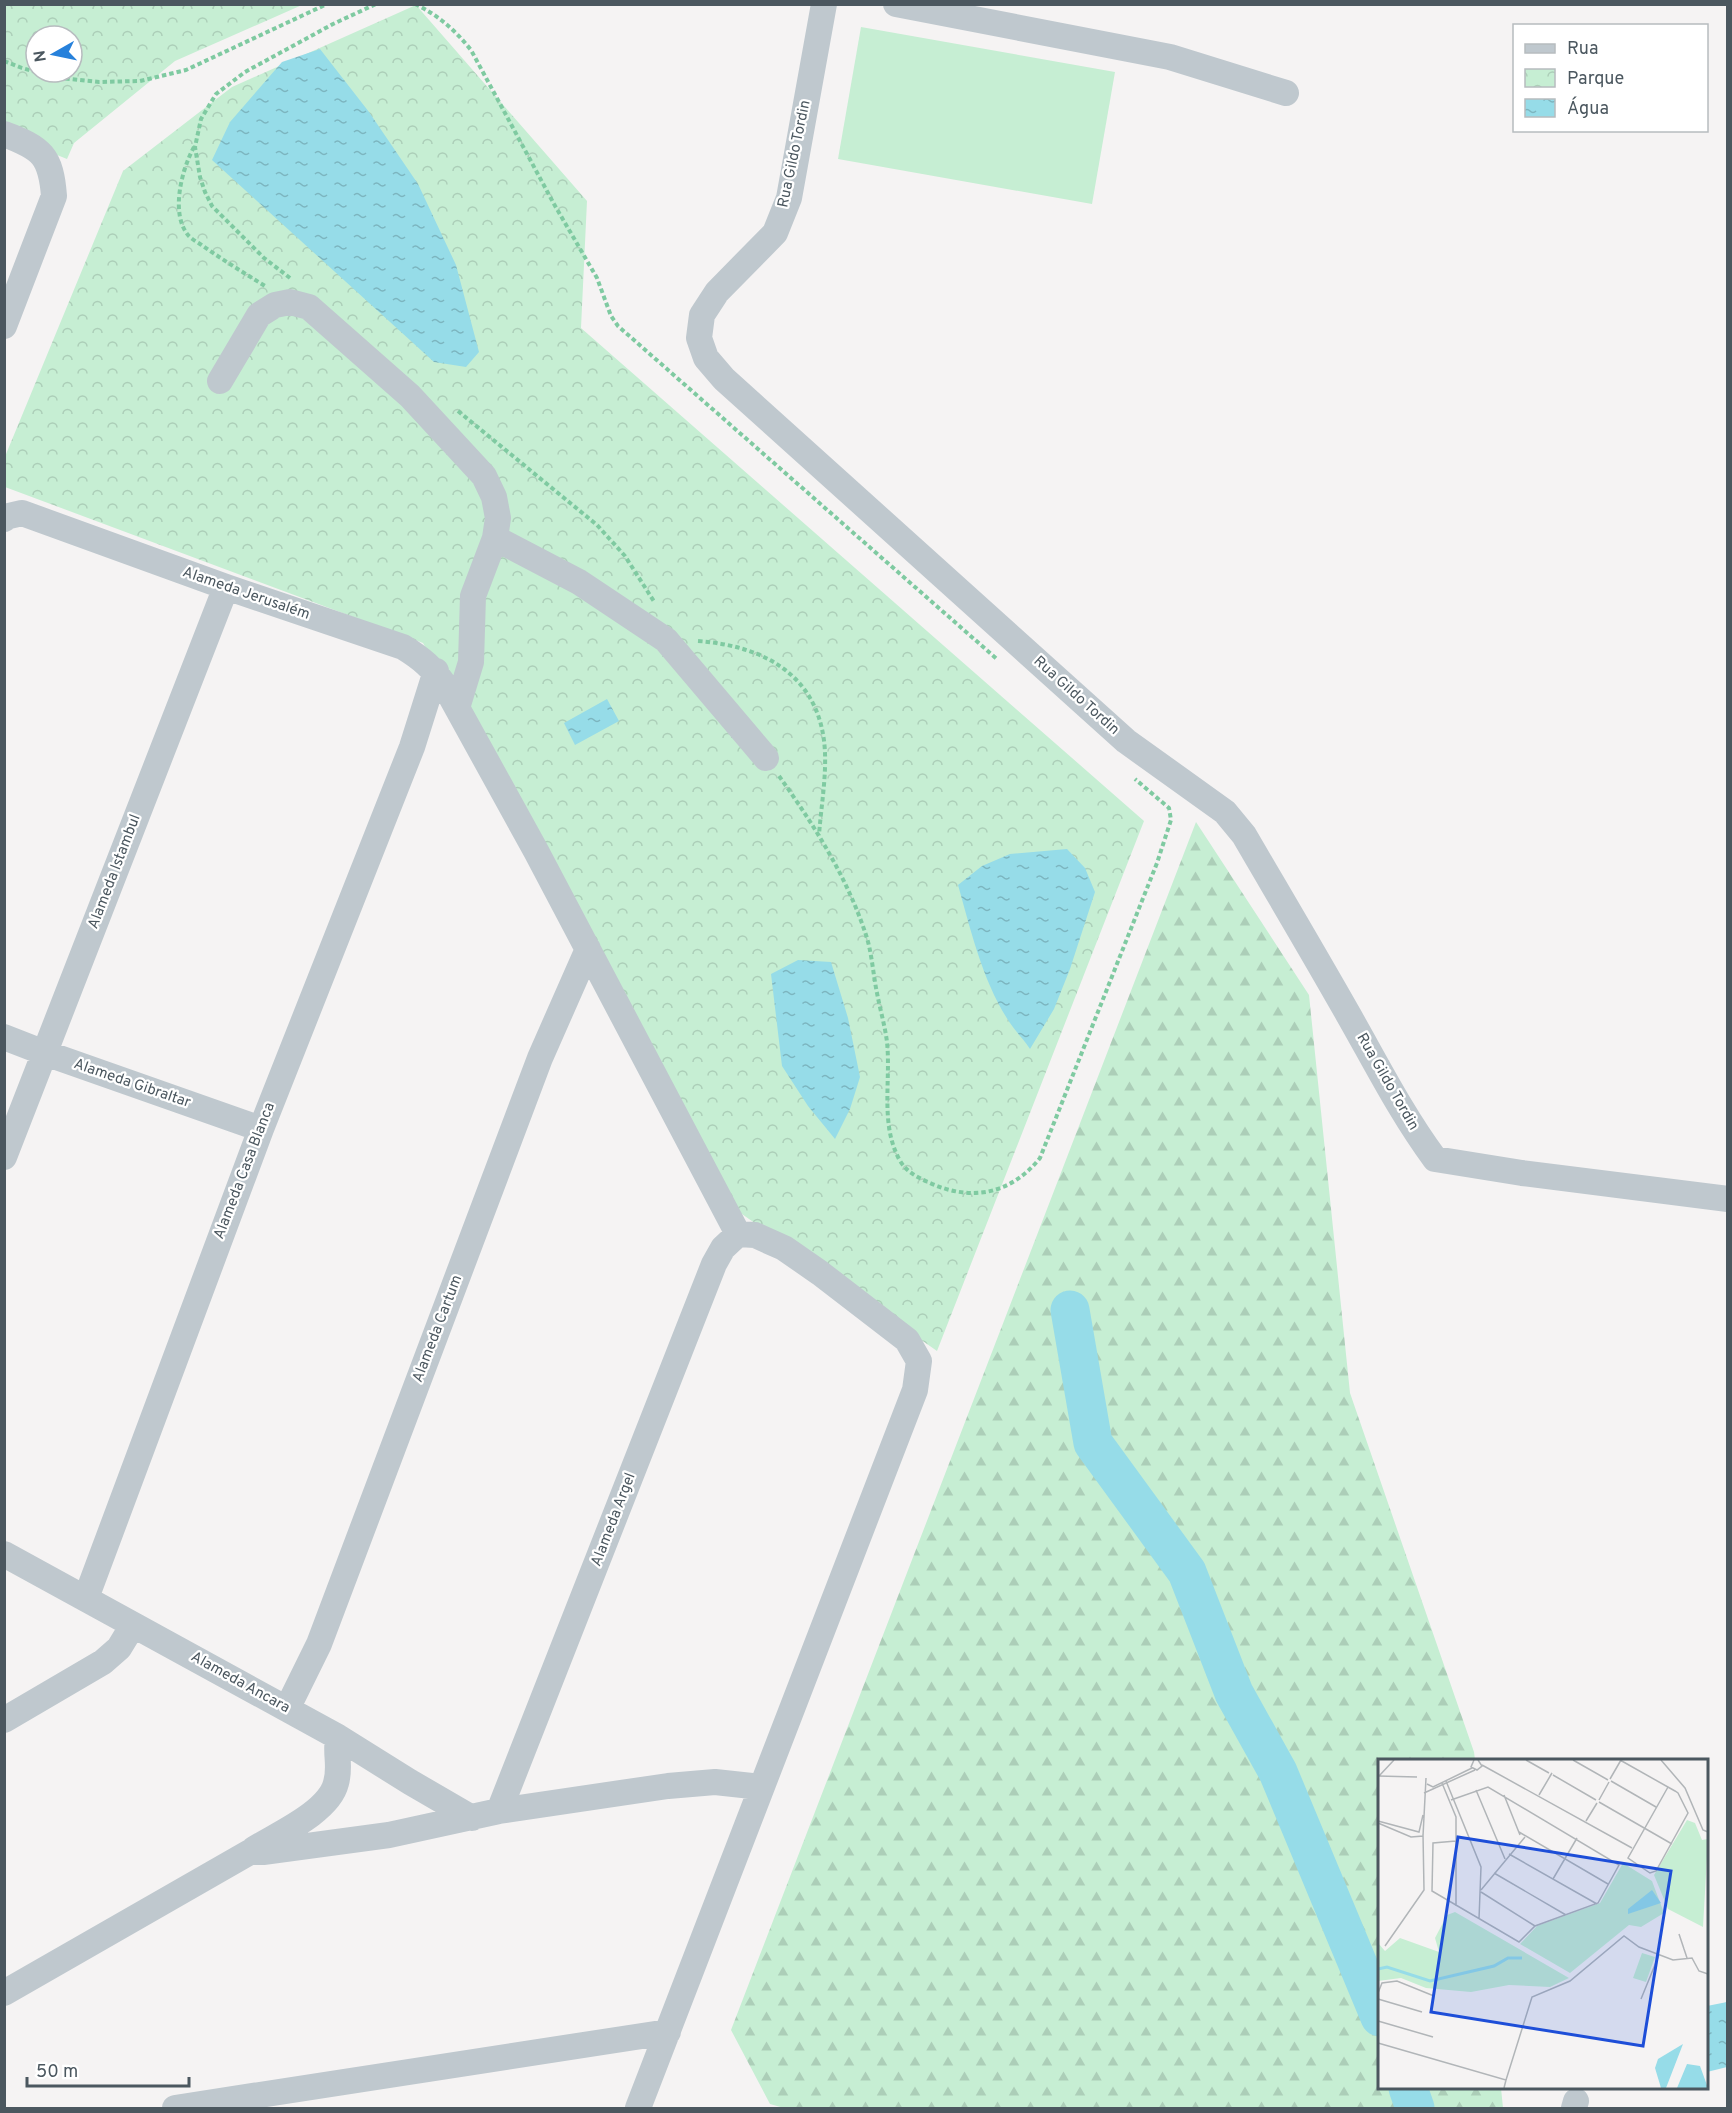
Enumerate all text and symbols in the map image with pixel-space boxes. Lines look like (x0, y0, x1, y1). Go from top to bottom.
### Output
north arrow (24, 24, 84, 84)
legend (1513, 24, 1708, 132)
text: Rua (1567, 38, 1598, 61)
text: N (30, 49, 52, 63)
text: Parque (1567, 68, 1624, 91)
text: Água (1567, 96, 1609, 121)
street label: Rua Gildo Tordin (774, 99, 816, 209)
street label: Alameda Jerusalém (180, 563, 312, 625)
street label: Rua Gildo Tordin (1029, 652, 1123, 740)
street label: Alameda Istambul (84, 812, 146, 932)
street label: Rua Gildo Tordin (1351, 1030, 1423, 1134)
street label: Alameda Gibraltar (71, 1055, 193, 1113)
street label: Alameda Casa Blanca (210, 1100, 280, 1242)
street label: Alameda Cartum (409, 1273, 467, 1385)
street label: Alameda Argel (587, 1471, 641, 1569)
street label: Alameda Ancara (187, 1648, 293, 1718)
inset map (1378, 1759, 1708, 2089)
scale bar (27, 2050, 189, 2088)
text: 50 m (36, 2061, 78, 2084)

